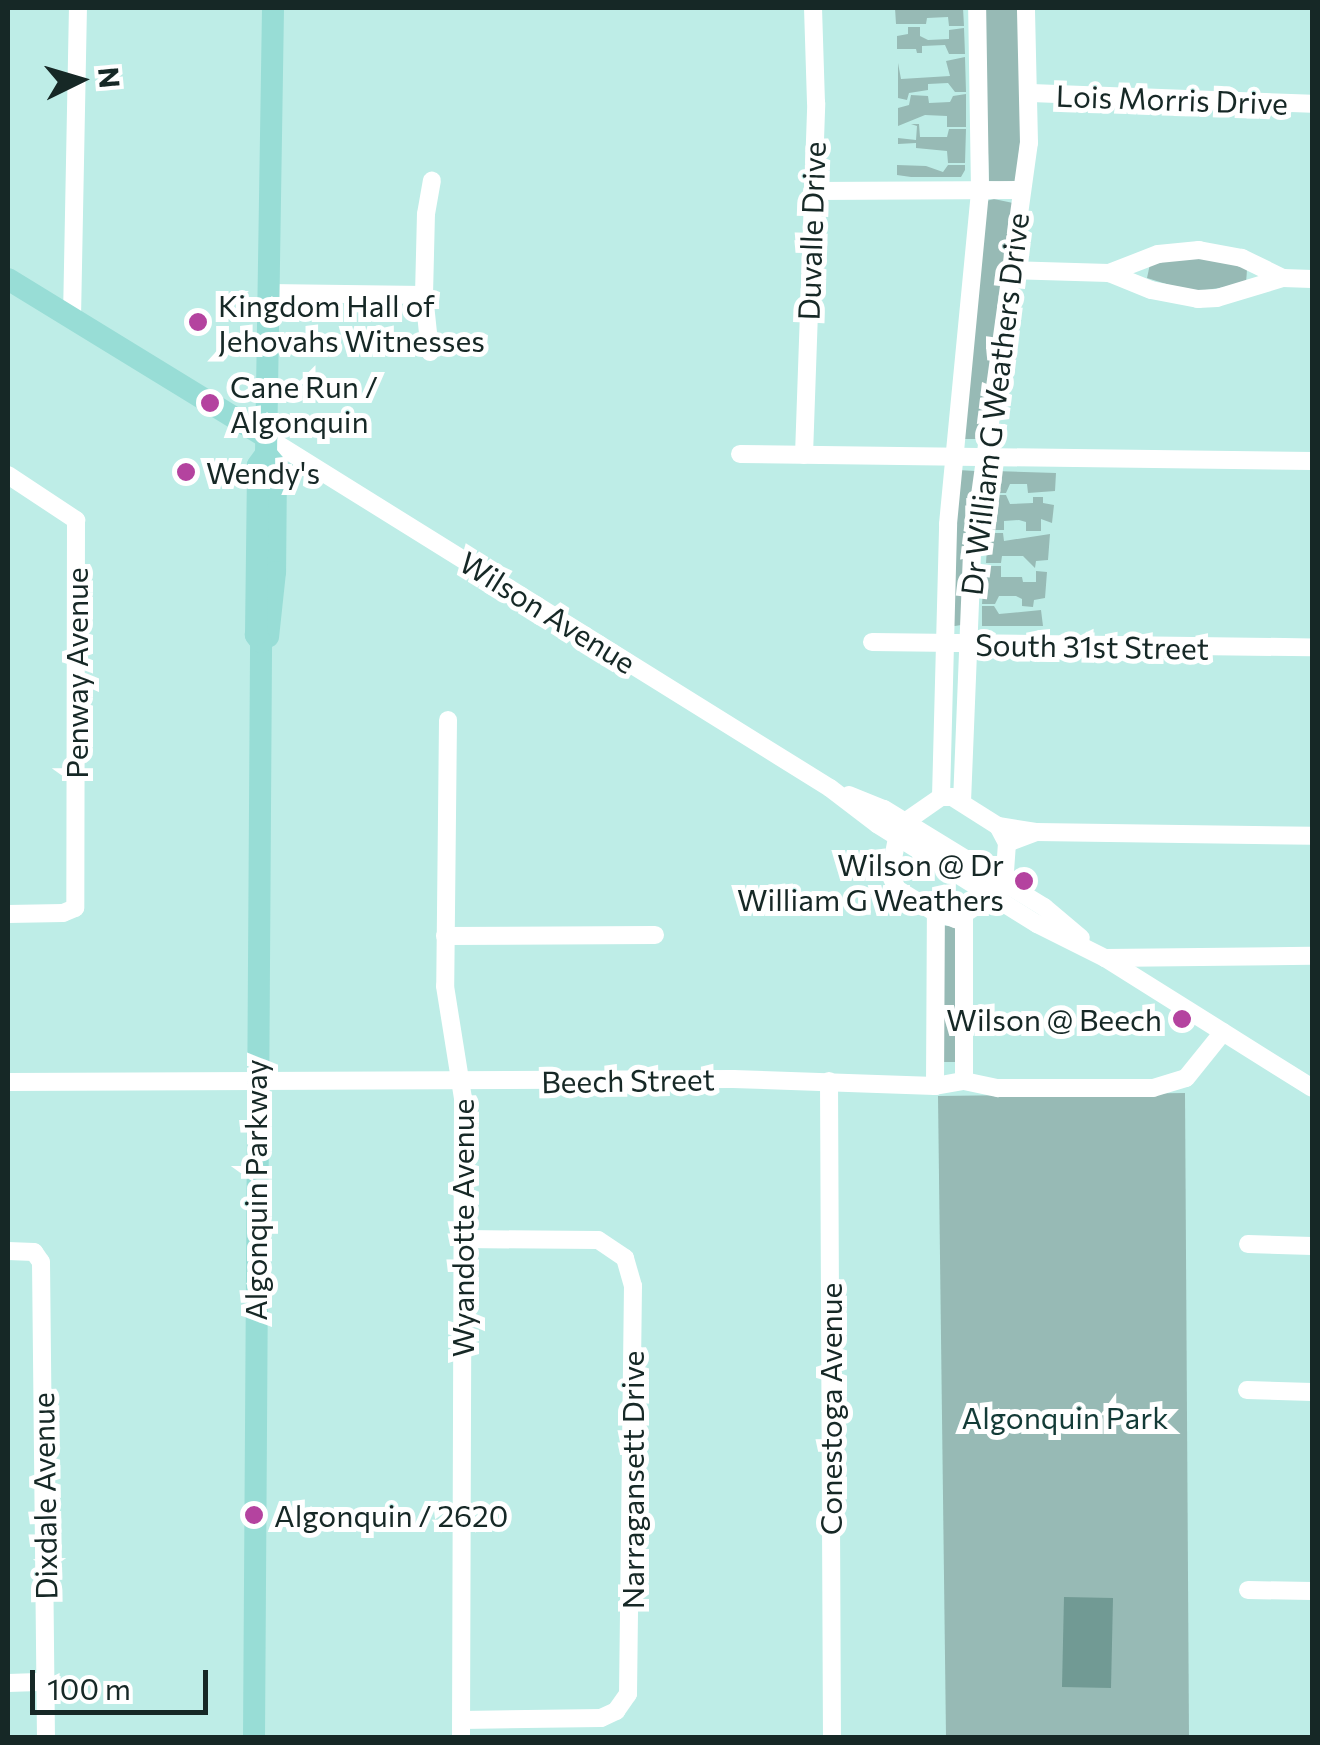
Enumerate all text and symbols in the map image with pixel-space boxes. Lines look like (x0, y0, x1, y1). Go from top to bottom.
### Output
north arrow (30, 30, 130, 130)
text: N (92, 65, 128, 89)
street label: Lois Morris Drive (1055, 77, 1289, 121)
street label: Duvalle Drive (790, 141, 832, 321)
street label: Dr William G Weathers Drive (953, 211, 1035, 597)
place label: Kingdom Hall of Jehovahs Witnesses (218, 287, 485, 358)
marker: Kingdom Hall of Jehovahs Witnesses (187, 311, 209, 333)
place label: Cane Run / Algonquin (230, 368, 378, 438)
marker: Cane Run / Algonquin (199, 392, 221, 414)
place label: Wendy's (206, 454, 320, 490)
marker: Wendy's (175, 461, 197, 483)
street label: Wilson Avenue (453, 544, 643, 680)
street label: Penway Avenue (58, 567, 94, 779)
street label: South 31st Street (975, 626, 1209, 666)
place label: Wilson @ Dr William G Weathers (737, 846, 1004, 916)
marker: Wilson @ Dr William G Weathers (1013, 870, 1035, 892)
place label: Wilson @ Beech (946, 1001, 1162, 1037)
marker: Wilson @ Beech (1171, 1008, 1193, 1030)
street label: Algonquin Parkway (237, 1059, 273, 1321)
street label: Beech Street (541, 1060, 715, 1100)
street label: Wyandotte Avenue (444, 1099, 480, 1357)
street label: Conestoga Avenue (812, 1283, 848, 1535)
street label: Narragansett Drive (614, 1351, 650, 1609)
street label: Dixdale Avenue (24, 1392, 64, 1600)
park label: Algonquin Park (961, 1399, 1169, 1435)
place label: Algonquin / 2620 (274, 1497, 508, 1533)
marker: Algonquin / 2620 (243, 1504, 265, 1526)
scale bar (35, 1650, 212, 1712)
text: 100 m (47, 1669, 131, 1706)

